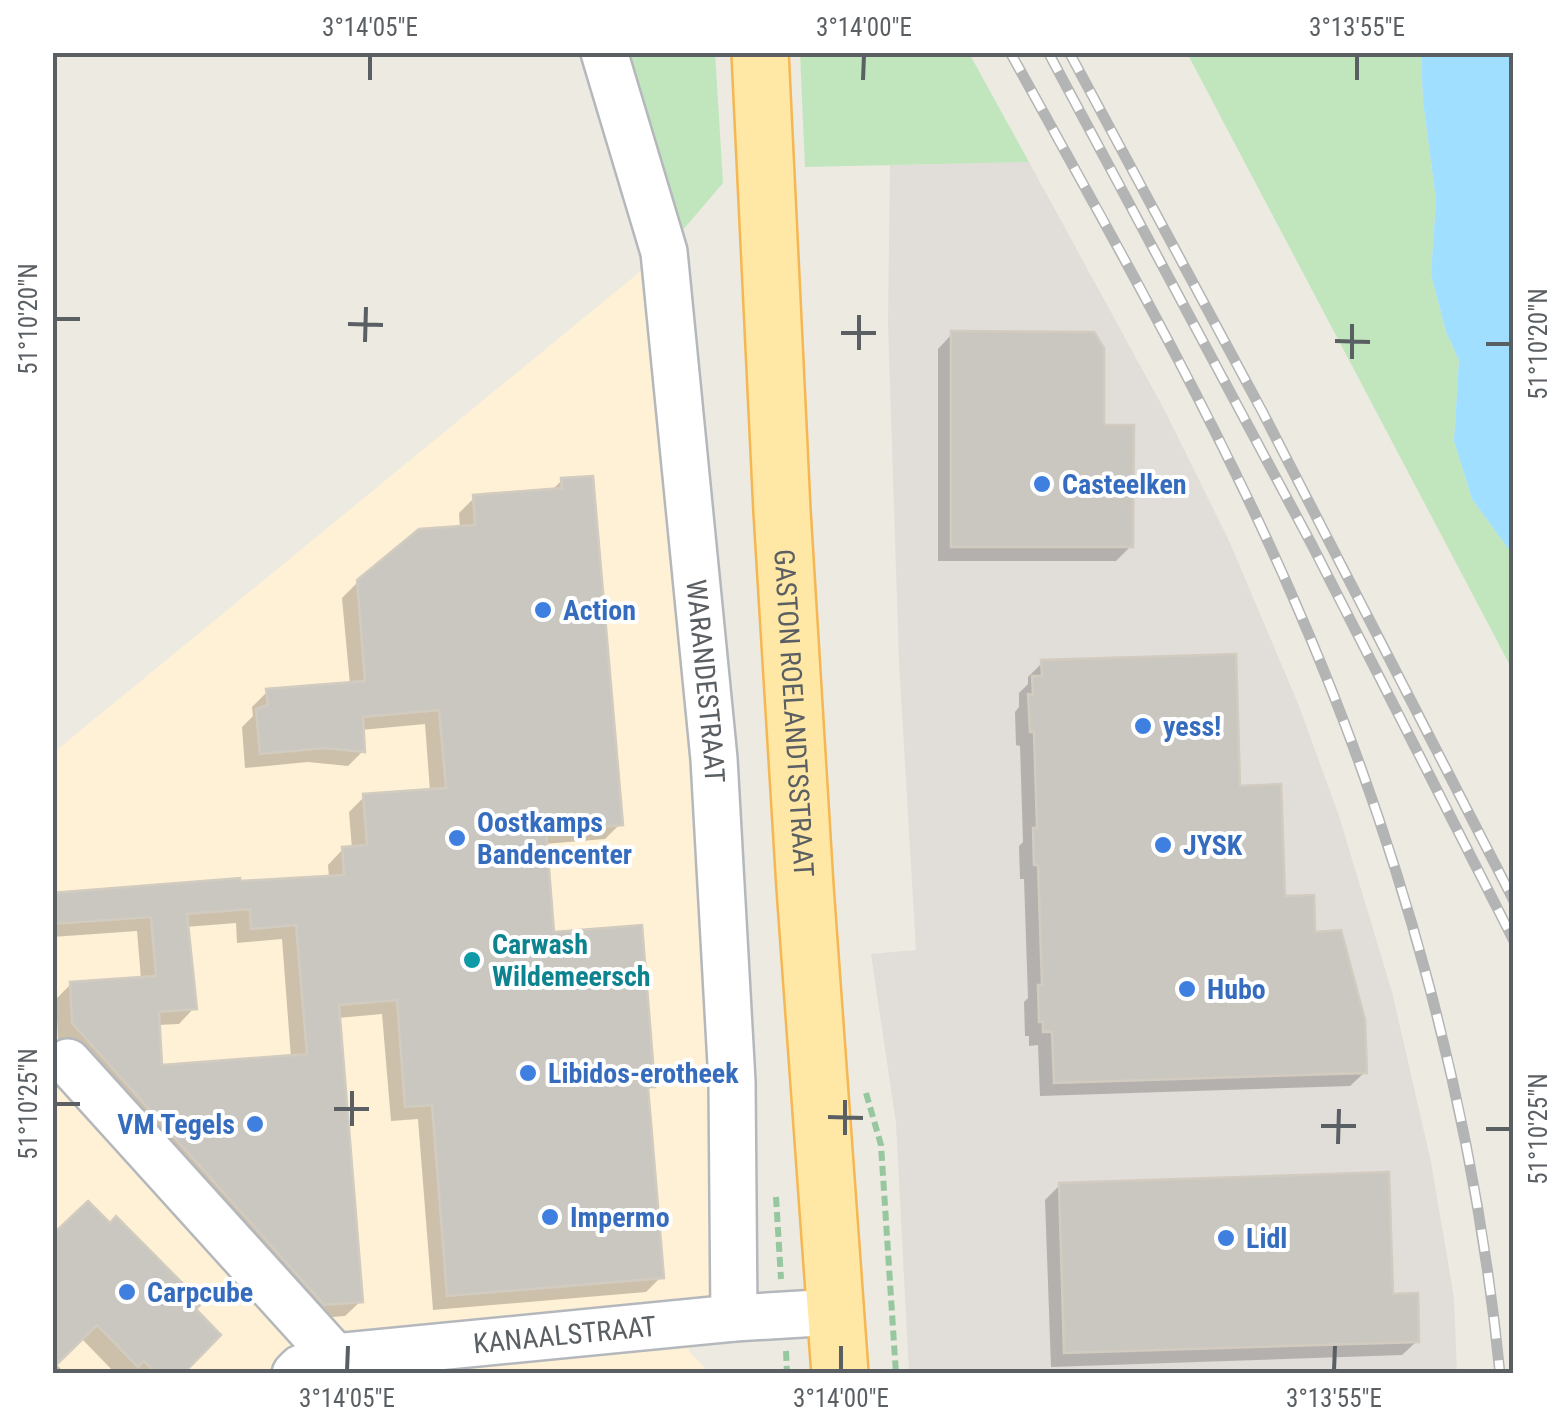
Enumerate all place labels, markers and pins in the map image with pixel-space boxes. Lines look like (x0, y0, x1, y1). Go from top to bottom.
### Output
place label: Casteelken (1062, 468, 1187, 501)
marker: Casteelken (1031, 473, 1053, 495)
place label: Action (563, 594, 636, 627)
marker: Action (532, 599, 554, 621)
place label: yess! (1163, 710, 1221, 743)
marker: yess! (1132, 715, 1154, 737)
place label: Oostkamps Bandencenter (477, 806, 632, 871)
marker: Oostkamps Bandencenter (446, 827, 468, 849)
place label: JYSK (1183, 829, 1243, 862)
marker: JYSK (1152, 834, 1174, 856)
place label: Carwash Wildemeersch (492, 928, 651, 993)
marker: Carwash Wildemeersch (461, 949, 483, 971)
place label: Hubo (1207, 973, 1266, 1006)
marker: Hubo (1176, 978, 1198, 1000)
place label: Libidos-erotheek (548, 1057, 739, 1090)
marker: Libidos-erotheek (517, 1062, 539, 1084)
place label: VM Tegels (117, 1108, 235, 1141)
marker: VM Tegels (244, 1113, 266, 1135)
place label: Impermo (570, 1201, 670, 1234)
marker: Impermo (539, 1206, 561, 1228)
place label: Lidl (1246, 1222, 1287, 1255)
marker: Lidl (1215, 1227, 1237, 1249)
place label: Carpcube (147, 1276, 253, 1309)
marker: Carpcube (116, 1281, 138, 1303)

